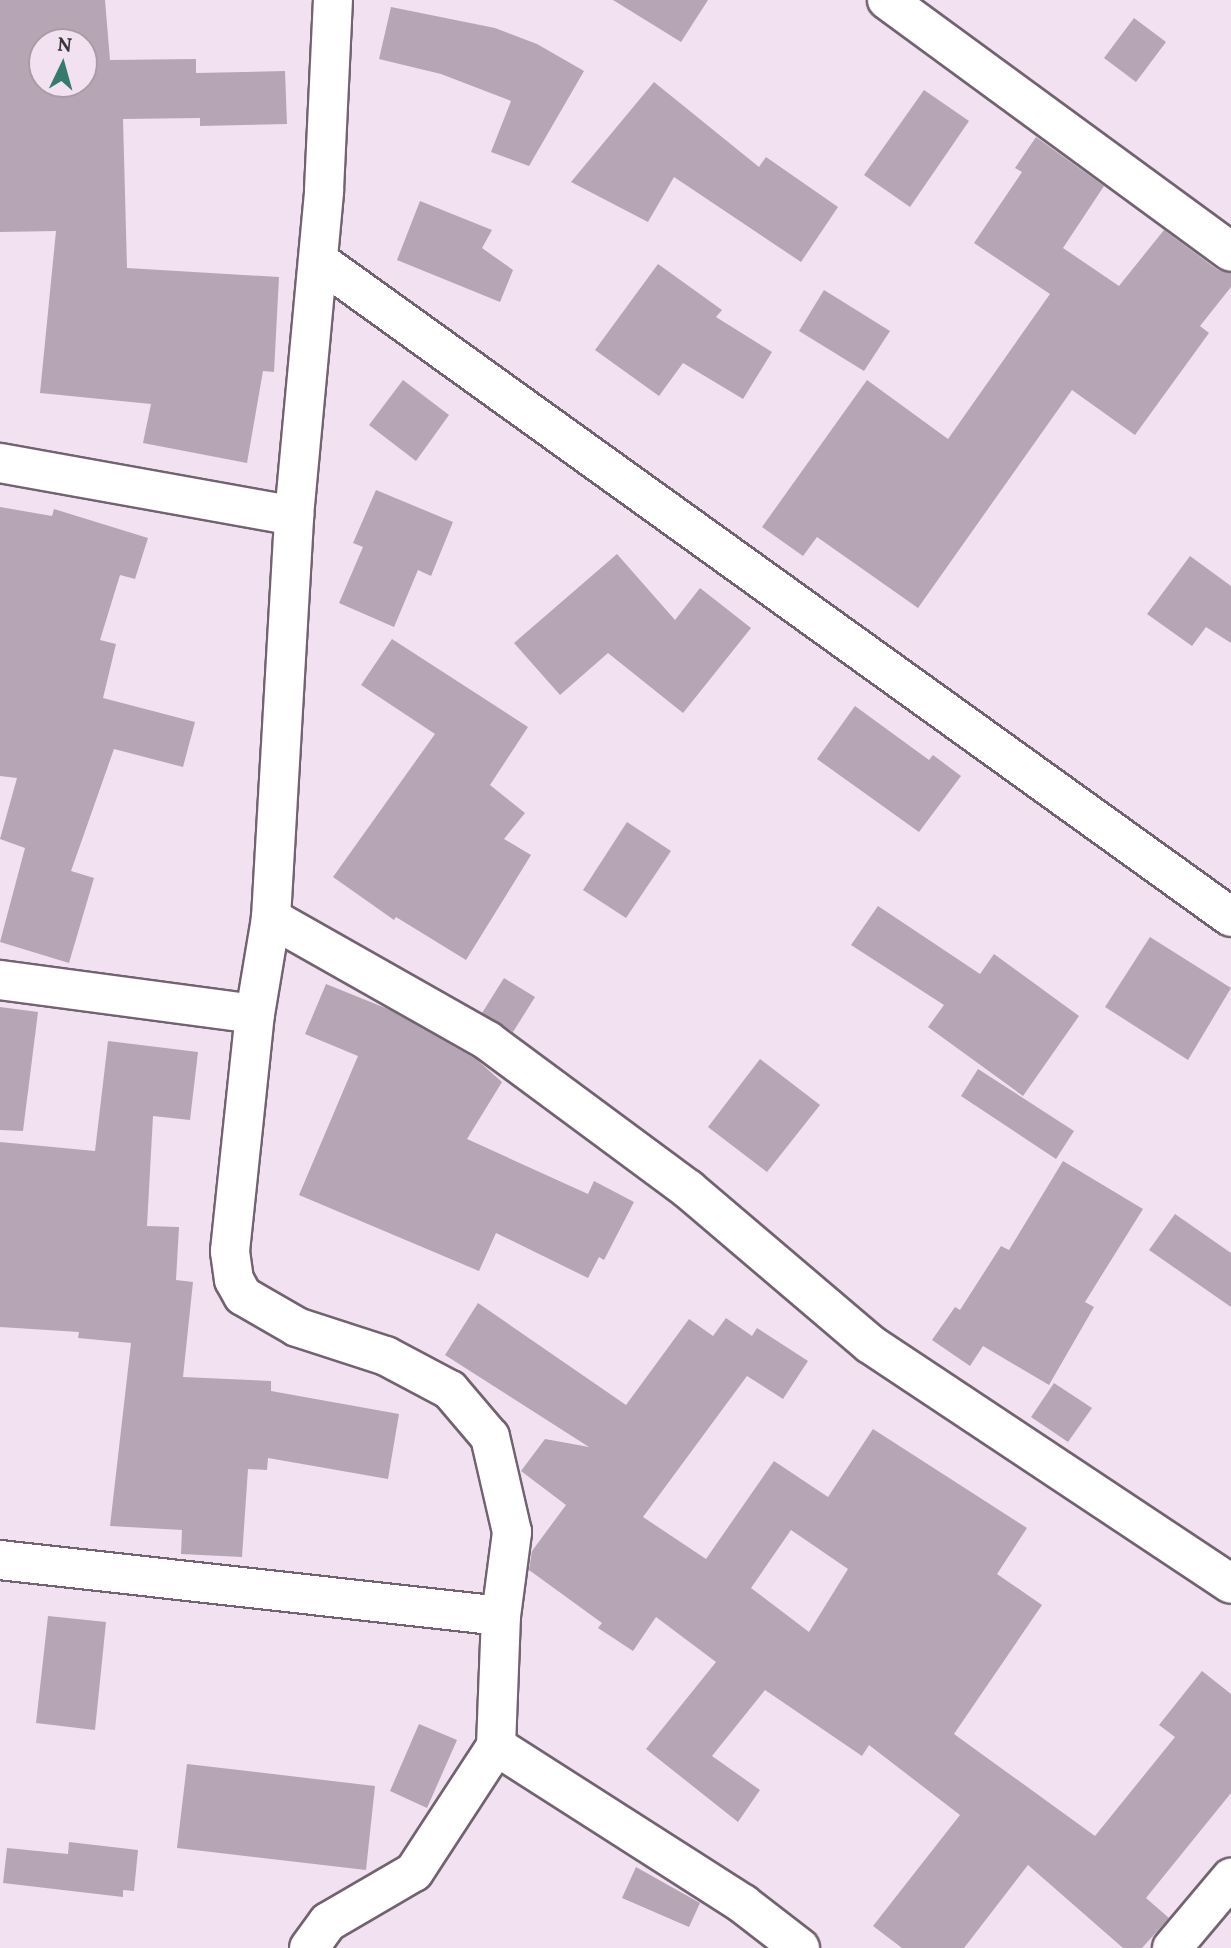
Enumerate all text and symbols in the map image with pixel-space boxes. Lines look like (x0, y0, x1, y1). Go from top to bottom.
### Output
north arrow (28, 28, 98, 98)
text: N (56, 31, 73, 57)

